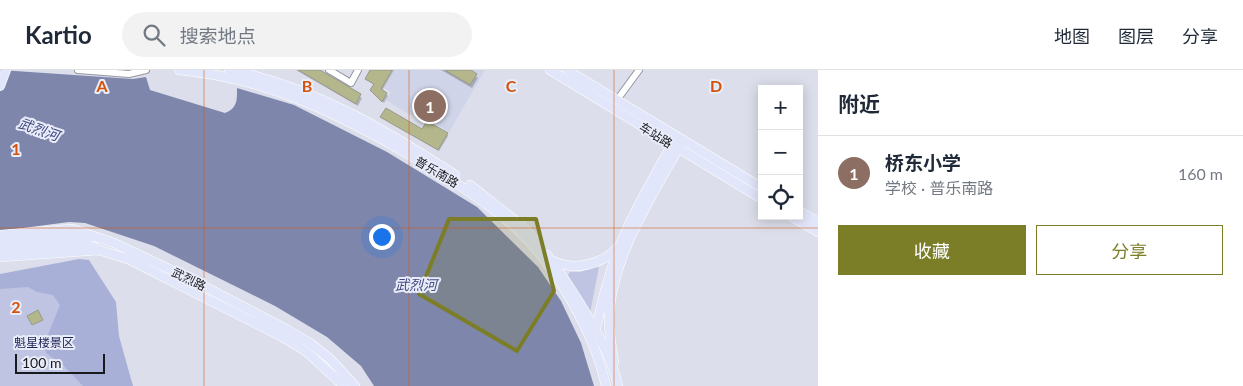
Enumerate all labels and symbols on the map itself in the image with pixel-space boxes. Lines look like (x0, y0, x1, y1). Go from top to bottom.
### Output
text: A (95, 76, 108, 95)
text: B (302, 76, 312, 95)
text: C (506, 76, 517, 95)
text: D (710, 76, 722, 95)
pin: 1 (414, 87, 446, 125)
water label: 武烈河 (16, 114, 64, 145)
street label: 车站路 (637, 119, 675, 151)
text: 1 (11, 139, 21, 158)
street label: 普乐南路 (413, 153, 461, 191)
your location (369, 224, 395, 250)
street label: 武烈路 (170, 264, 208, 294)
water label: 武烈河 (395, 276, 440, 293)
text: 2 (11, 297, 21, 316)
park label: 魁星楼景区 (14, 335, 74, 350)
scale bar (15, 351, 105, 374)

